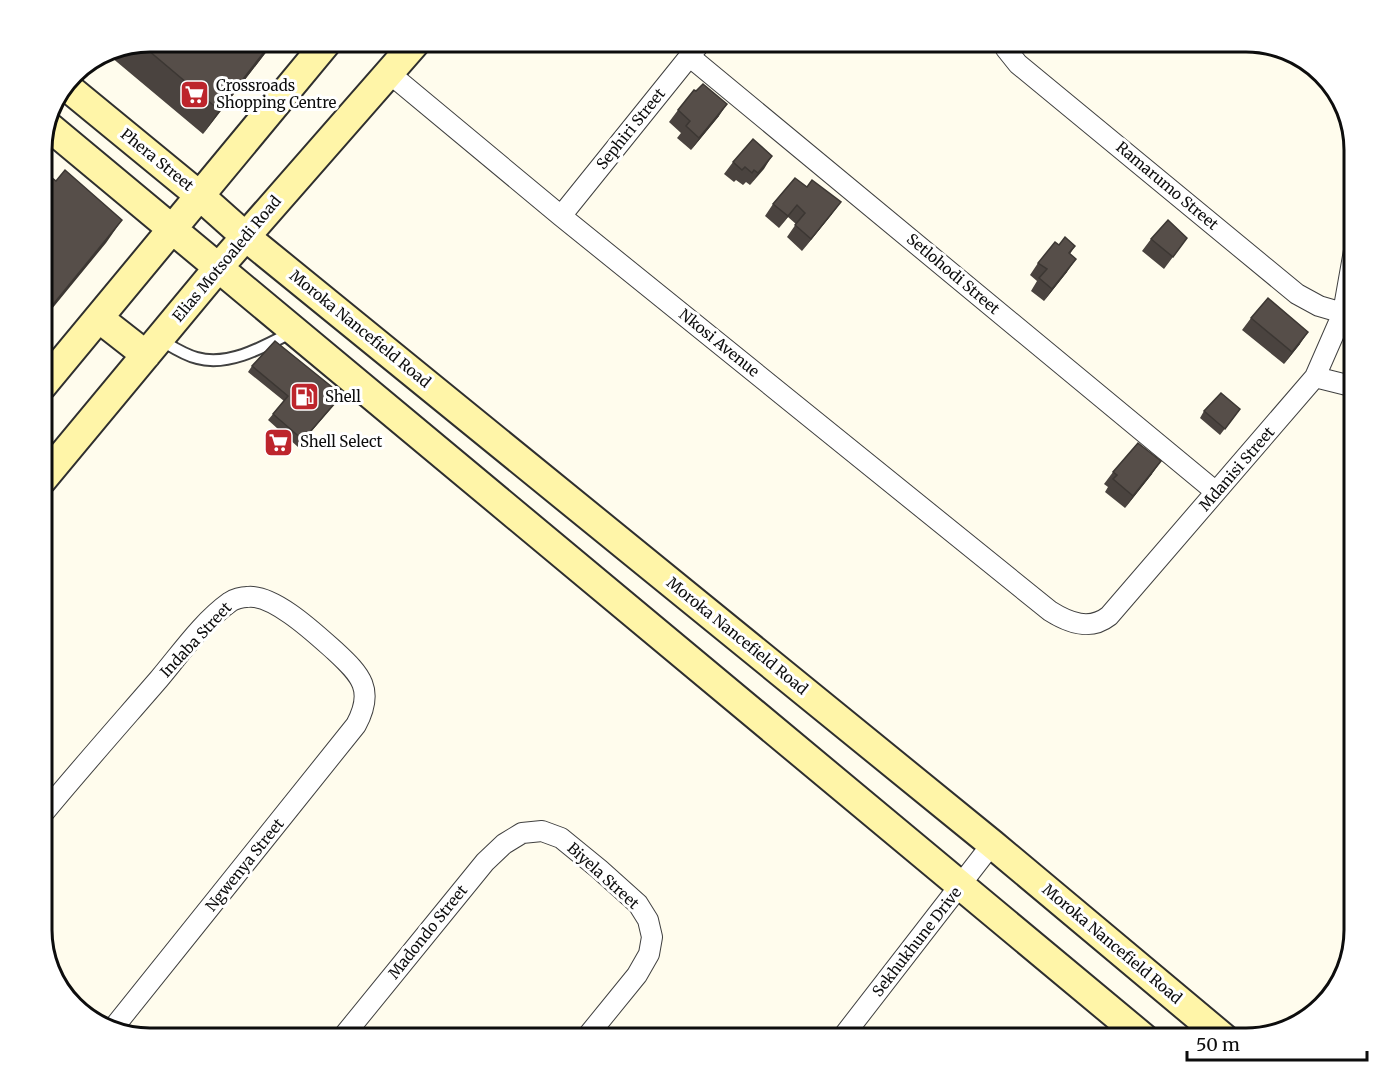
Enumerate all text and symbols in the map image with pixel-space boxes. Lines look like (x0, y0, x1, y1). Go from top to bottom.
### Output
place label: Crossroads Shopping Centre (216, 76, 337, 112)
supermarket icon: Crossroads Shopping Centre (179, 79, 211, 111)
street label: Sephiri Street (592, 84, 669, 173)
street label: Phera Street (117, 124, 198, 195)
street label: Ramarumo Street (1112, 137, 1222, 234)
street label: Elias Motsoaledi Road (168, 192, 285, 326)
street label: Setlohodi Street (903, 229, 1004, 318)
street label: Moroka Nancefield Road (286, 266, 435, 391)
street label: Nkosi Avenue (675, 304, 763, 381)
fuel station icon: Shell (288, 381, 320, 413)
place label: Shell (325, 387, 361, 406)
street label: Mdanisi Street (1195, 423, 1278, 515)
supermarket icon: Shell Select (263, 426, 295, 458)
place label: Shell Select (300, 432, 383, 451)
street label: Moroka Nancefield Road (663, 573, 812, 698)
street label: Indaba Street (156, 598, 235, 681)
street label: Ngwenya Street (201, 814, 288, 915)
street label: Biyela Street (563, 838, 643, 913)
street label: Moroka Nancefield Road (1039, 880, 1186, 1008)
street label: Madondo Street (384, 881, 471, 982)
street label: Sekhukhune Drive (868, 883, 965, 1000)
scale bar (1187, 1024, 1367, 1062)
text: 50 m (1196, 1033, 1240, 1056)

